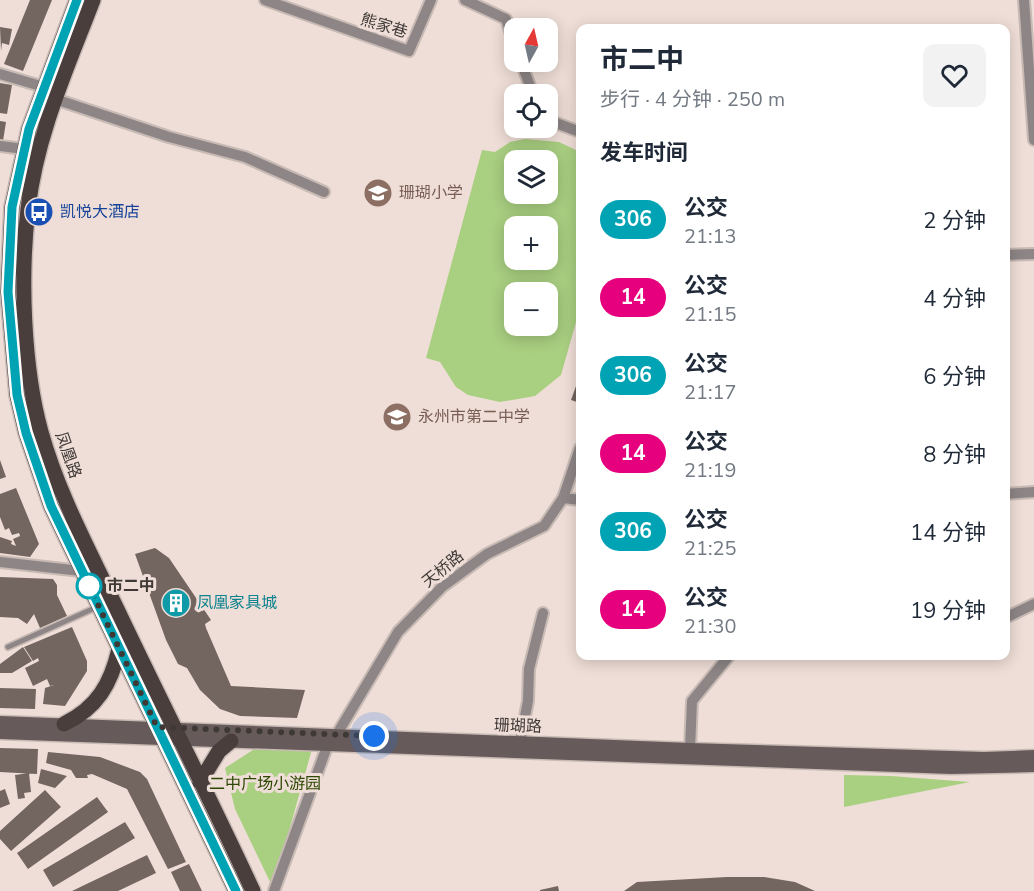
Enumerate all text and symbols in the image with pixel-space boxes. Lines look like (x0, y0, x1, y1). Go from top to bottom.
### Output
street label: 熊家巷 (358, 8, 410, 44)
north arrow (504, 18, 558, 72)
map controls (504, 18, 558, 336)
text: 市二中 (600, 41, 684, 79)
button: heart (923, 44, 986, 107)
button: locate (504, 84, 558, 138)
text: 步行 · 4 分钟 · 250 m (600, 86, 785, 113)
text: 发车时间 (600, 138, 688, 168)
button: layers (504, 150, 558, 204)
school or university icon: 珊瑚小学 (362, 177, 394, 209)
place label: 珊瑚小学 (399, 182, 463, 204)
text: 公交 (684, 193, 728, 223)
bus stop icon: 凯悦大酒店 (23, 196, 55, 228)
place label: 凯悦大酒店 (60, 201, 140, 223)
text: 306 (614, 205, 652, 233)
text: 2 分钟 (923, 206, 986, 236)
button: + (504, 216, 558, 270)
text: 21:13 (684, 223, 737, 250)
text: 公交 (684, 271, 728, 301)
button: − (504, 282, 558, 336)
text: 14 (620, 283, 646, 311)
text: 4 分钟 (923, 284, 986, 314)
text: 21:15 (684, 301, 737, 328)
text: 公交 (684, 349, 728, 379)
text: 306 (614, 361, 652, 389)
text: 6 分钟 (923, 362, 986, 392)
text: 21:17 (684, 379, 737, 406)
school or university icon: 永州市第二中学 (381, 401, 413, 433)
place label: 永州市第二中学 (418, 406, 530, 428)
text: 公交 (684, 427, 728, 457)
street label: 凤凰路 (50, 429, 86, 481)
text: 14 (620, 439, 646, 467)
text: 8 分钟 (923, 440, 986, 470)
text: 21:19 (684, 457, 737, 484)
text: 公交 (684, 505, 728, 535)
text: 306 (614, 517, 652, 545)
text: 14 分钟 (910, 518, 986, 548)
text: 21:25 (684, 535, 737, 562)
street label: 天桥路 (417, 545, 469, 593)
marker: 市二中 (76, 573, 102, 599)
place label: 市二中 (107, 575, 155, 597)
text: 公交 (684, 583, 728, 613)
building icon: 凤凰家具城 (160, 587, 192, 619)
place label: 凤凰家具城 (197, 592, 277, 614)
text: 14 (620, 595, 646, 623)
text: 19 分钟 (910, 596, 986, 626)
text: 21:30 (684, 613, 737, 640)
street label: 珊瑚路 (494, 714, 542, 738)
your location (359, 721, 389, 751)
park label: 二中广场小游园 (209, 773, 321, 795)

